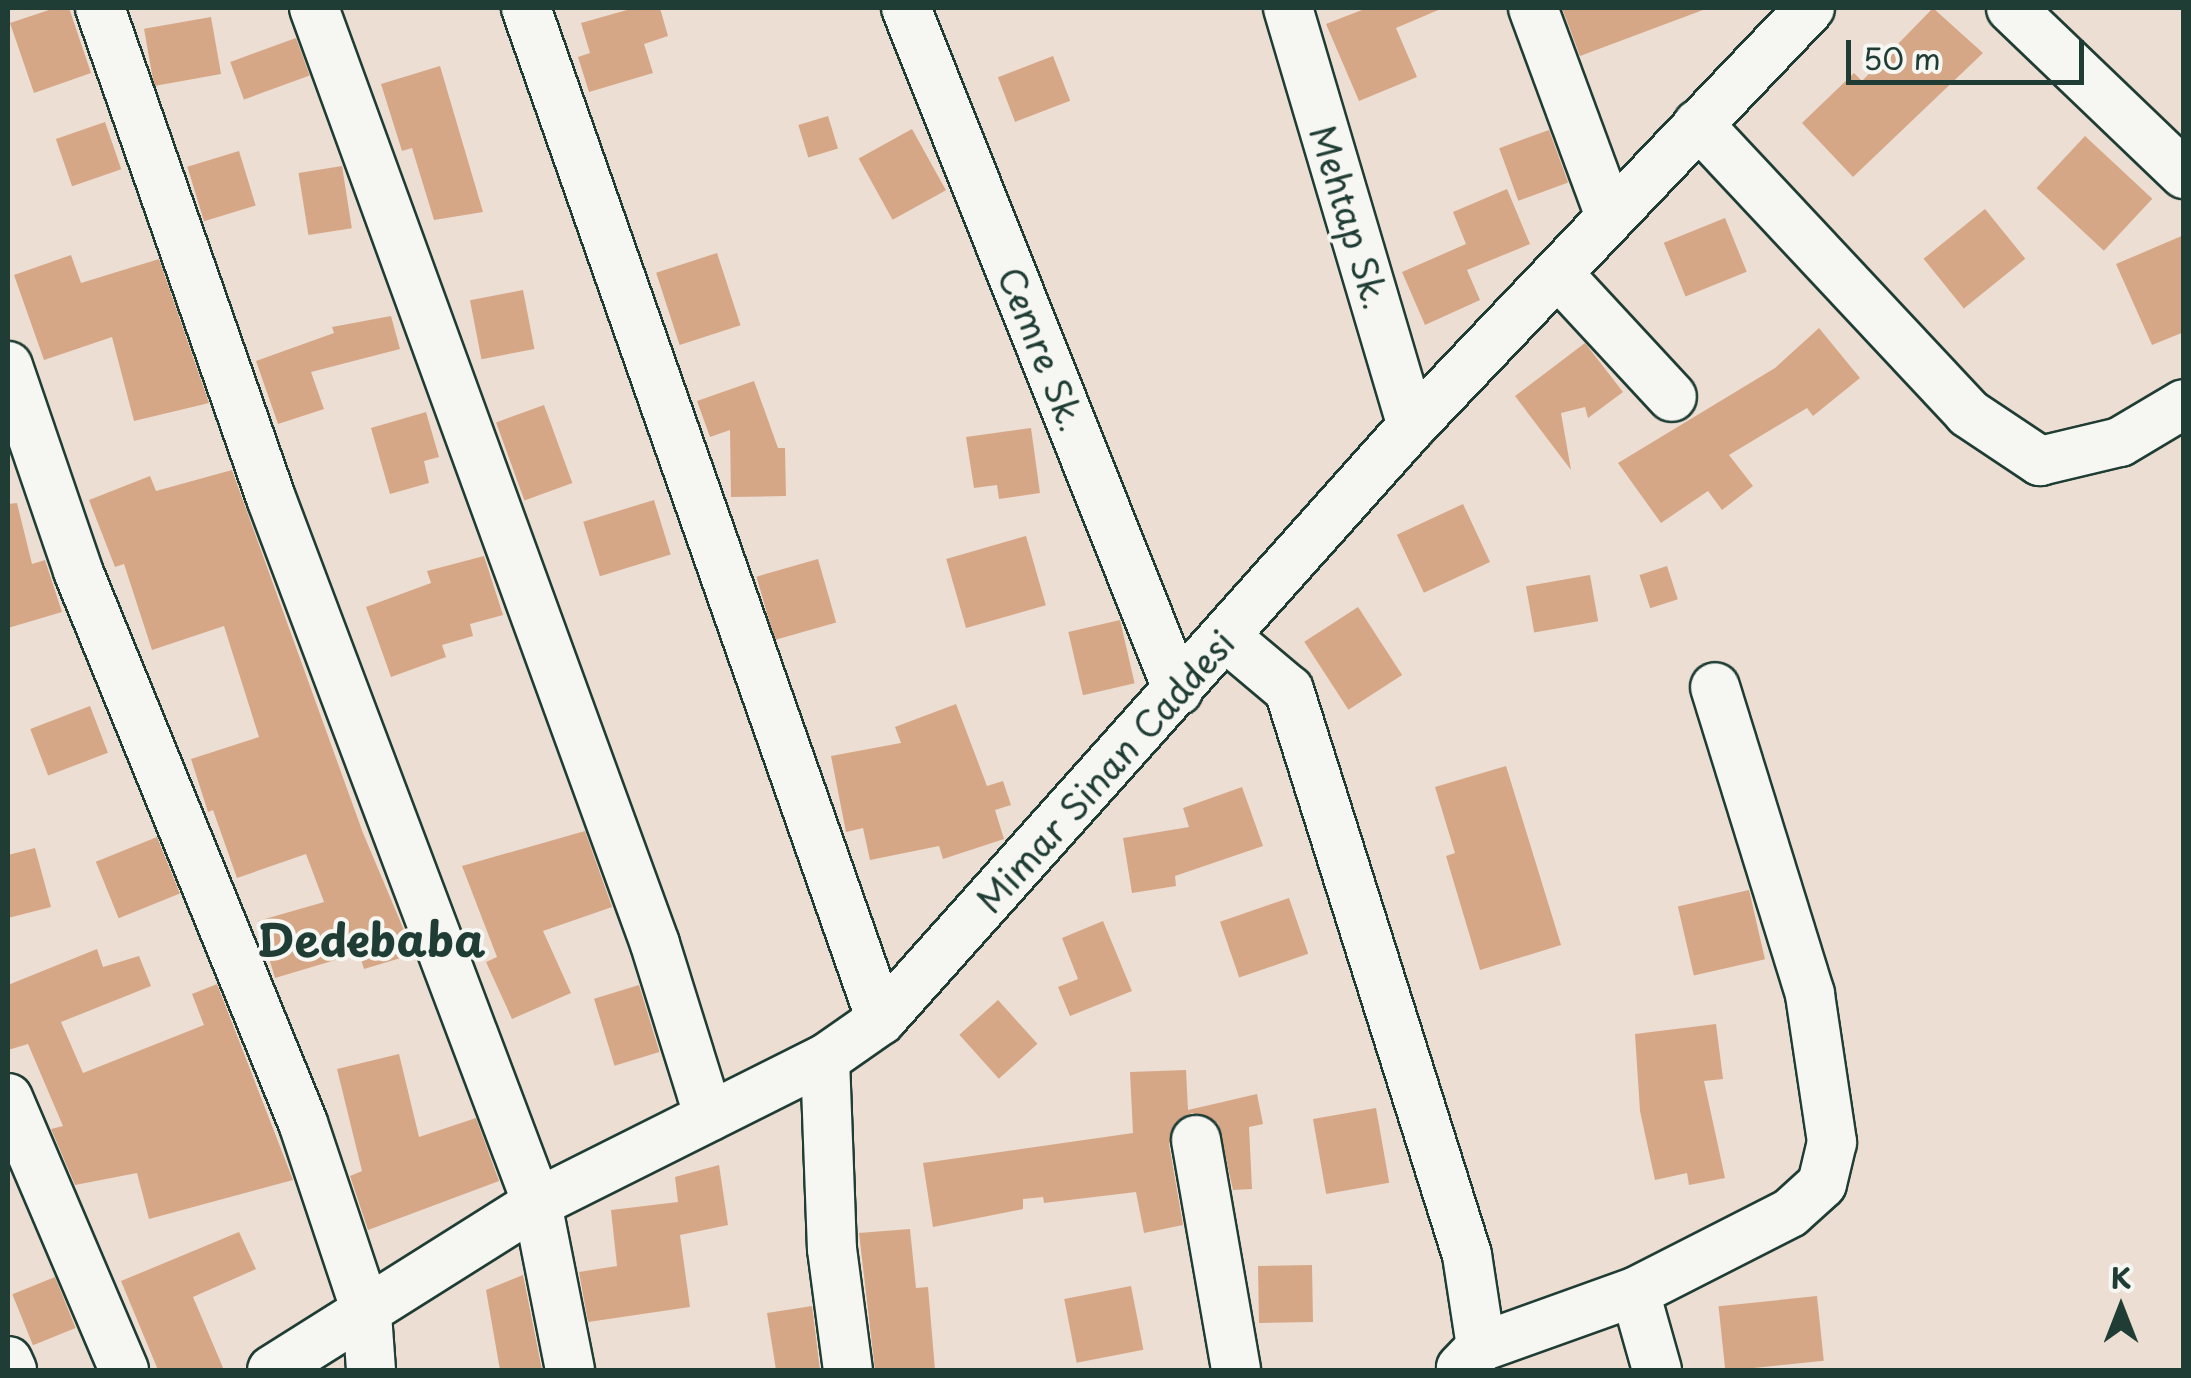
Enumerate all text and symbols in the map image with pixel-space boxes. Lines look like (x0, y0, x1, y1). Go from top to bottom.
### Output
scale bar (1851, 20, 2088, 82)
text: 50 m (1863, 35, 1941, 80)
street label: Mehtap Sk. (1302, 120, 1398, 314)
street label: Cemre Sk. (990, 261, 1094, 437)
street label: Mimar Sinan Caddesi (968, 622, 1242, 920)
district label: Dedebaba (256, 912, 486, 966)
text: K (2111, 1256, 2131, 1299)
north arrow (2071, 1258, 2171, 1358)

